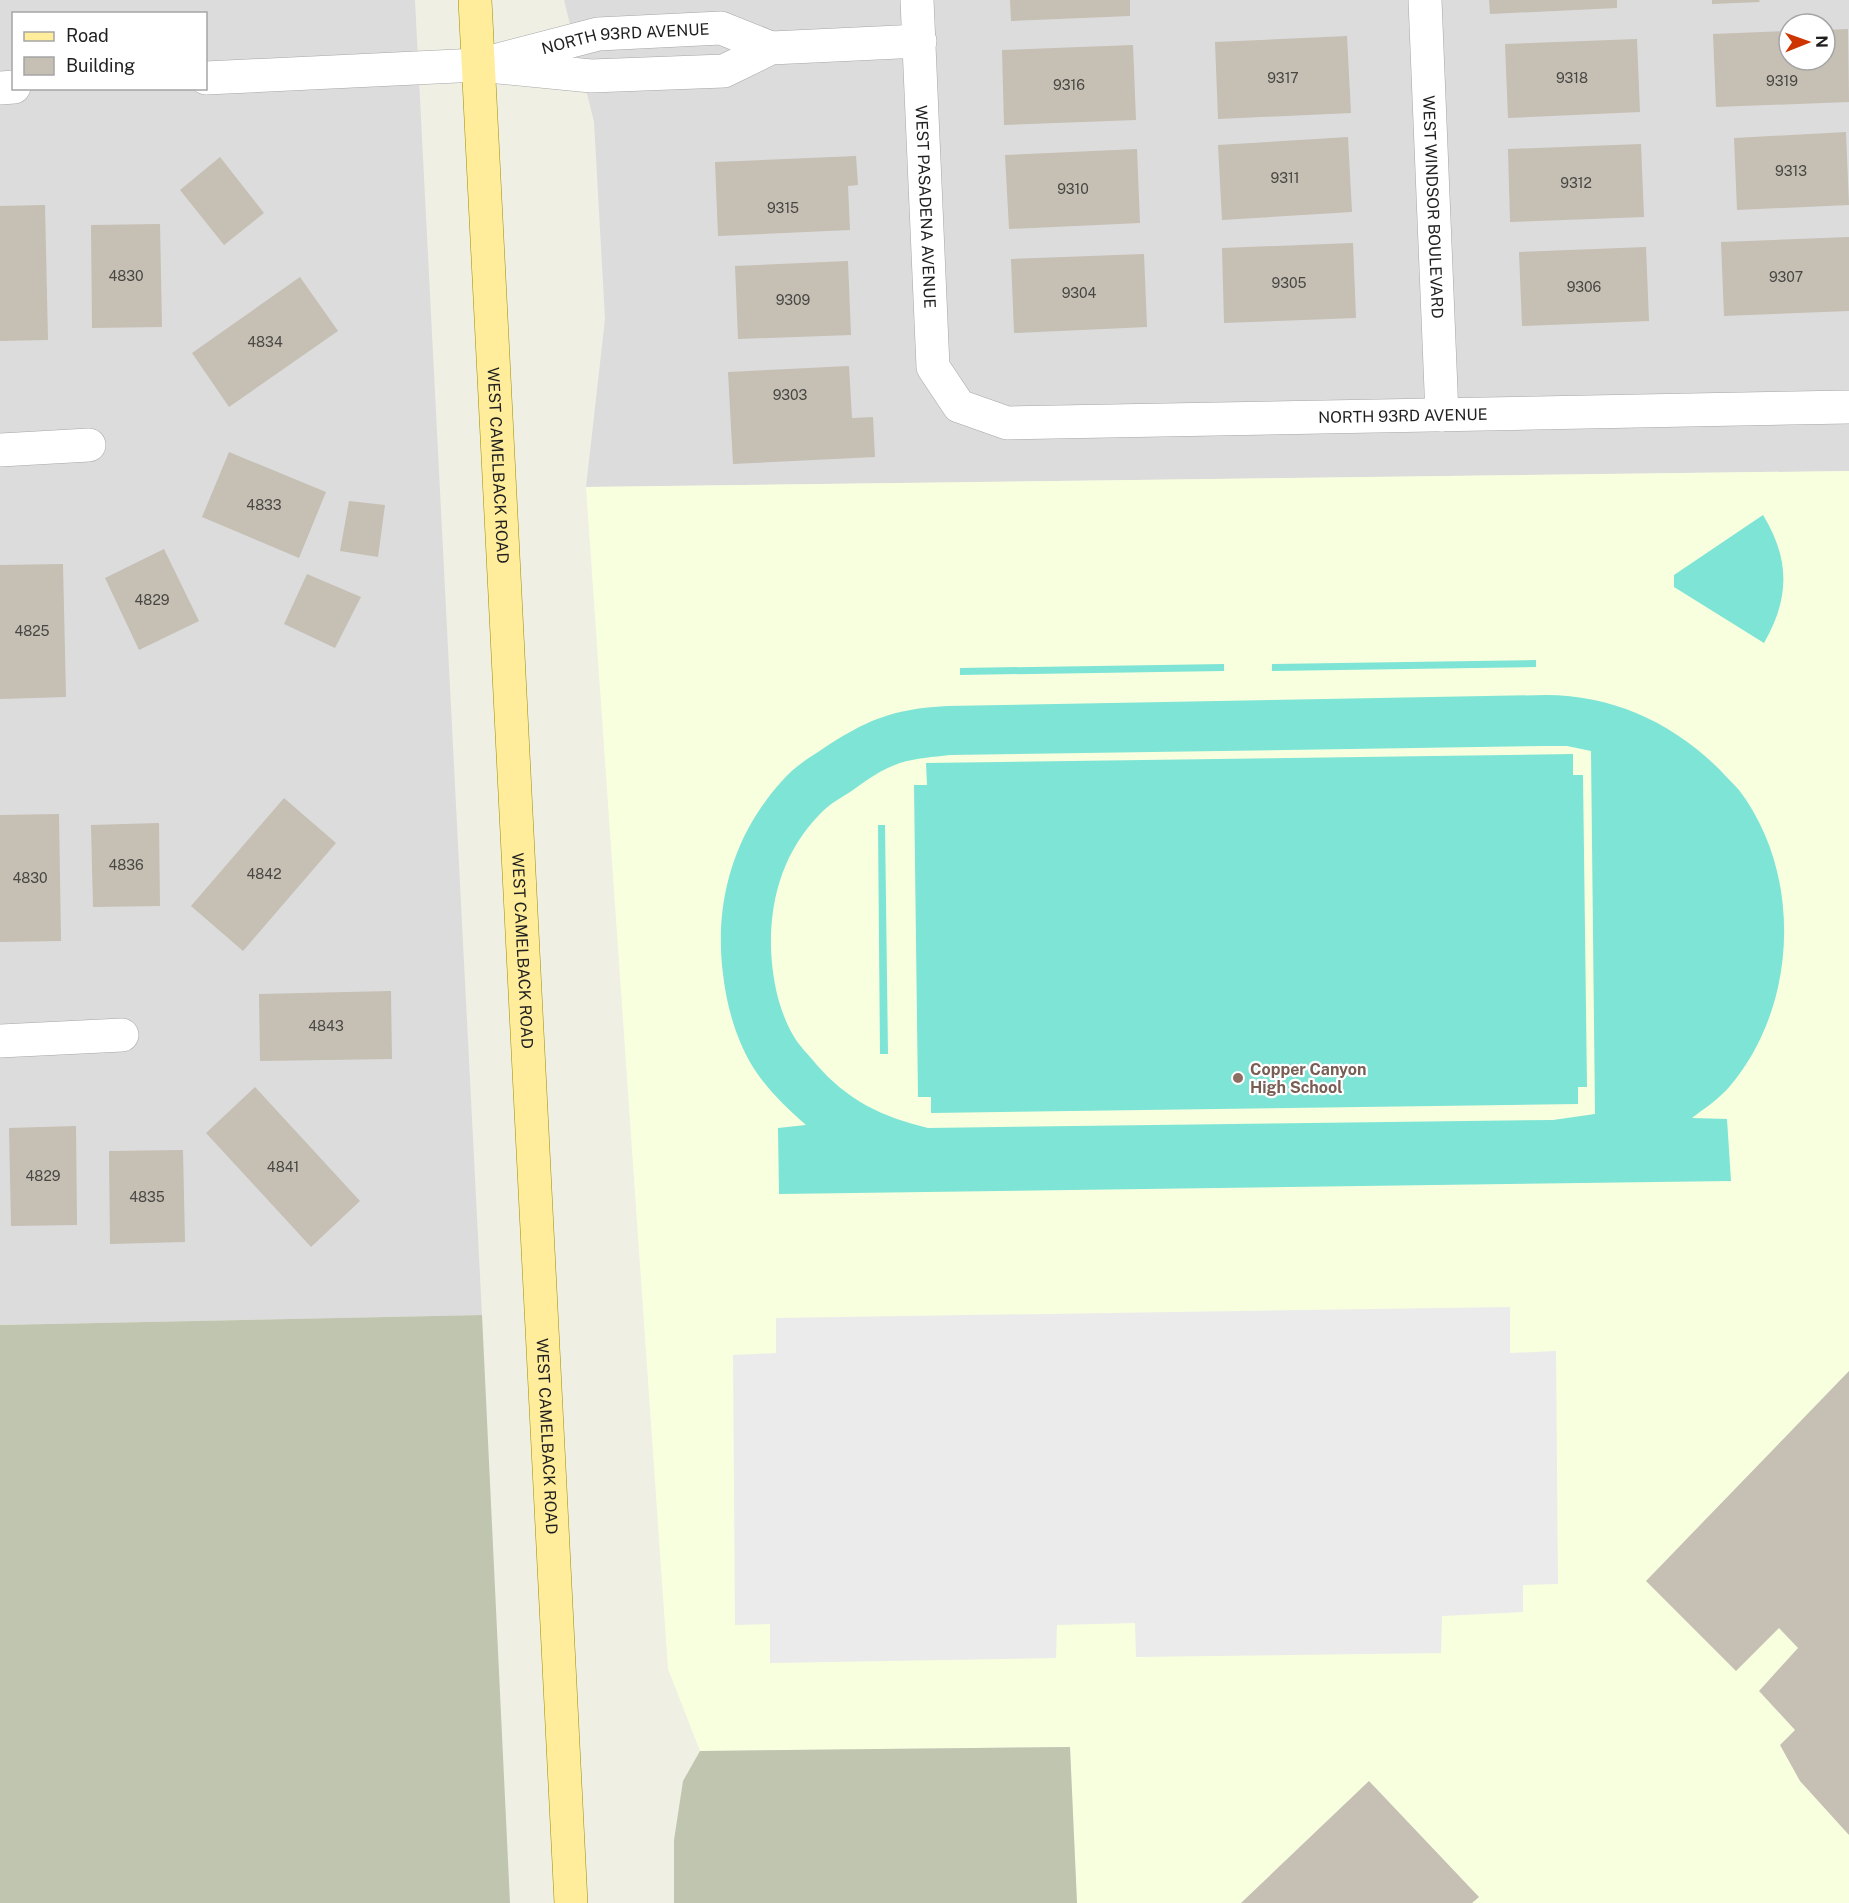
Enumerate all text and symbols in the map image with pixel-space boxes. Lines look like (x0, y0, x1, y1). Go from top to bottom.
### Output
legend (12, 12, 207, 90)
north arrow (1777, 12, 1837, 72)
street label: NORTH 93RD AVENUE (539, 19, 710, 58)
text: Road (66, 25, 109, 46)
text: N (1812, 35, 1831, 48)
text: Building (66, 55, 135, 76)
house number: 9317 (1267, 70, 1299, 86)
house number: 9318 (1556, 70, 1588, 86)
house number: 9319 (1766, 73, 1798, 89)
house number: 9316 (1053, 77, 1085, 93)
street label: WEST WINDSOR BOULEVARD (1419, 95, 1448, 319)
street label: WEST PASADENA AVENUE (912, 105, 940, 309)
house number: 9313 (1775, 163, 1807, 179)
house number: 9311 (1271, 170, 1299, 186)
house number: 9312 (1560, 175, 1592, 191)
house number: 9310 (1057, 181, 1089, 197)
house number: 9315 (767, 200, 799, 216)
house number: 4830 (108, 268, 144, 284)
house number: 9307 (1769, 269, 1803, 285)
house number: 9305 (1272, 275, 1306, 291)
house number: 9306 (1567, 279, 1602, 295)
house number: 9304 (1062, 285, 1097, 301)
house number: 9309 (776, 292, 811, 308)
house number: 4834 (247, 334, 283, 350)
street label: WEST CAMELBACK ROAD (484, 367, 513, 564)
house number: 9303 (773, 387, 808, 403)
street label: NORTH 93RD AVENUE (1318, 404, 1488, 427)
house number: 4833 (246, 497, 282, 513)
house number: 4829 (135, 592, 170, 608)
house number: 4825 (14, 623, 50, 639)
street label: WEST CAMELBACK ROAD (509, 852, 537, 1049)
house number: 4836 (108, 857, 144, 873)
house number: 4842 (247, 866, 281, 882)
house number: 4830 (12, 870, 48, 886)
house number: 4843 (308, 1018, 344, 1034)
place label: Copper Canyon High School (1250, 1060, 1367, 1097)
marker: Copper Canyon High School (1231, 1071, 1245, 1085)
house number: 4841 (267, 1159, 299, 1175)
house number: 4829 (26, 1168, 61, 1184)
house number: 4835 (129, 1189, 165, 1205)
street label: WEST CAMELBACK ROAD (533, 1338, 562, 1535)

